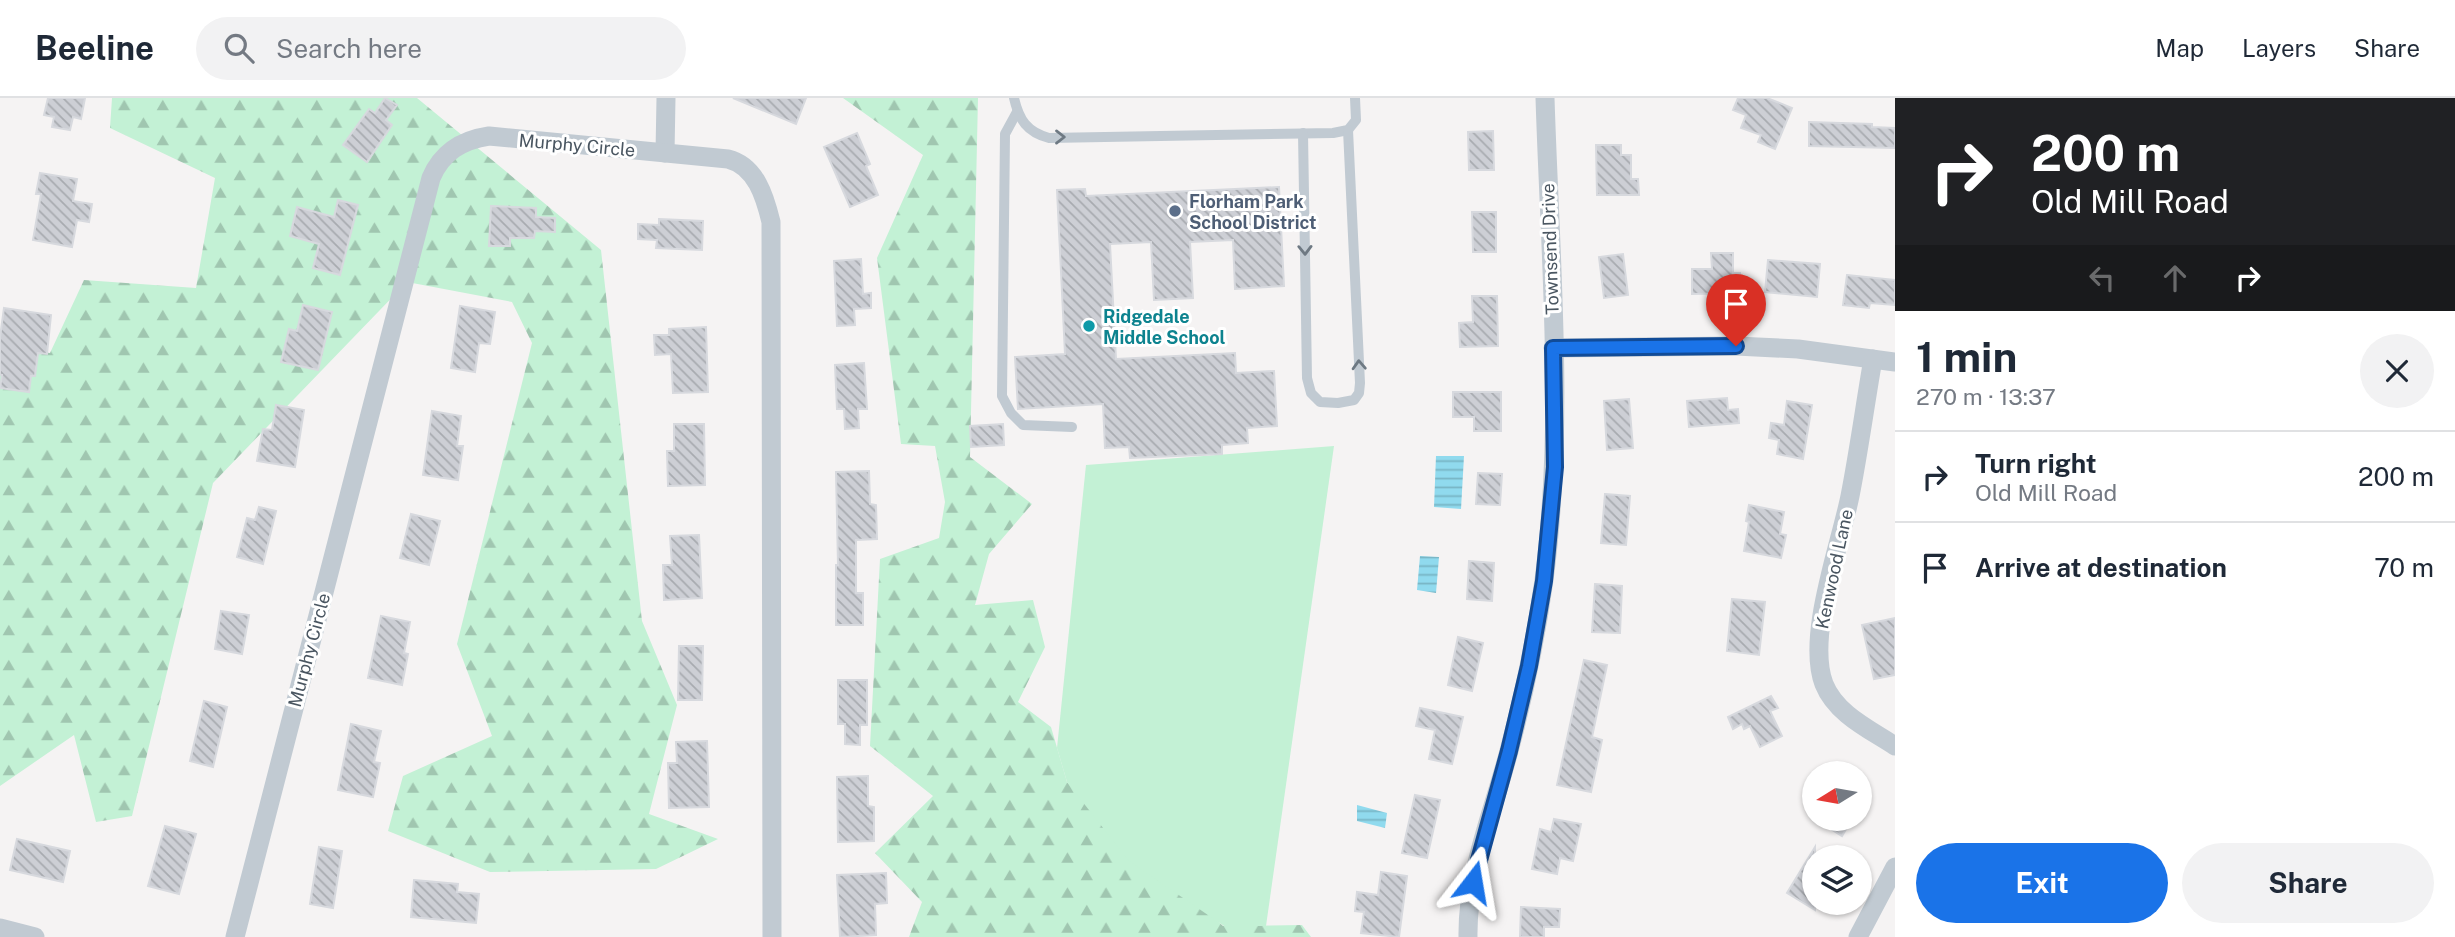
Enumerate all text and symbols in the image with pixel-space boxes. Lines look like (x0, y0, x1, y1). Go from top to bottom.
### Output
search box (196, 17, 686, 80)
text: Beeline (35, 29, 154, 67)
icon: search (220, 29, 258, 67)
text: Search here (276, 33, 422, 64)
text: Map (2155, 34, 2204, 62)
text: Layers (2242, 34, 2316, 62)
text: Share (2354, 34, 2420, 62)
text: 200 m (2031, 124, 2180, 182)
icon: right (1916, 126, 2007, 217)
street label: Murphy Circle (518, 129, 636, 161)
one-way arrow (1055, 129, 1065, 145)
street label: Townsend Drive (1537, 183, 1563, 315)
text: Old Mill Road (2031, 183, 2229, 220)
place label: Florham Park School District (1189, 191, 1317, 233)
marker: Florham Park School District (1167, 203, 1183, 219)
one-way arrow (1297, 246, 1313, 256)
icon: left (2083, 259, 2121, 297)
icon: ahead (2156, 259, 2194, 297)
icon: right (2229, 259, 2267, 297)
pin (1706, 274, 1766, 346)
icon: arrive (1717, 285, 1755, 323)
place label: Ridgedale Middle School (1103, 306, 1226, 348)
marker: Ridgedale Middle School (1081, 318, 1097, 334)
text: 1 min (1916, 332, 2017, 381)
button: close (2360, 334, 2434, 408)
one-way arrow (1352, 359, 1367, 370)
text: 270 m · 13:37 (1916, 383, 2056, 410)
text: Turn right (1975, 448, 2097, 479)
icon: right (1916, 458, 1954, 496)
text: 200 m (2358, 461, 2434, 492)
text: Old Mill Road (1975, 479, 2117, 506)
street label: Kenwood Lane (1811, 507, 1857, 631)
icon: arrive (1916, 549, 1954, 587)
text: Arrive at destination (1975, 552, 2227, 583)
text: 70 m (2374, 552, 2434, 583)
street label: Murphy Circle (284, 591, 334, 709)
north arrow (1802, 761, 1872, 831)
map controls (1802, 761, 1872, 915)
button: Exit (1916, 843, 2168, 923)
button: Share (2182, 843, 2434, 923)
position arrow (1436, 845, 1510, 919)
button: layers (1802, 845, 1872, 915)

